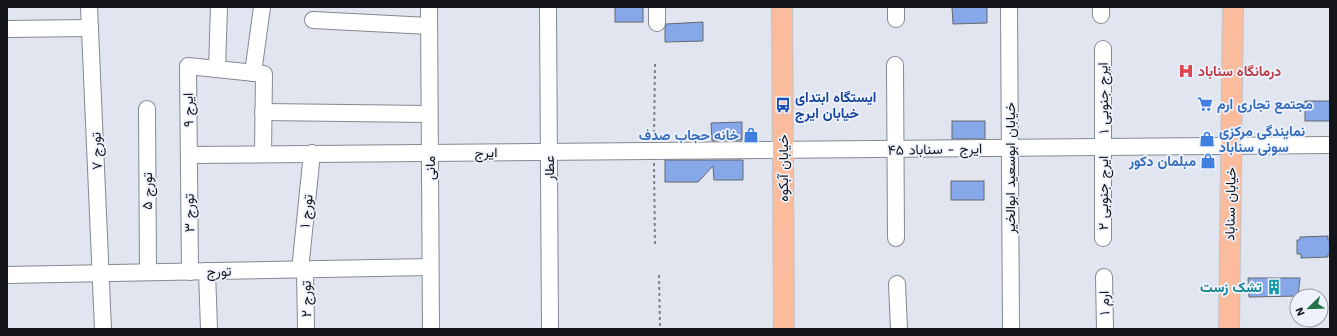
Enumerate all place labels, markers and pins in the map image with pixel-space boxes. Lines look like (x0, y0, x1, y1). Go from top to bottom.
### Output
hospital icon: درمانگاه سناباد (1177, 62, 1195, 80)
place label: درمانگاه سناباد (1198, 63, 1281, 80)
place label: ایستگاه ابتدای خیابان ایرج (795, 89, 876, 123)
supermarket icon: مجتمع تجاری ارم (1196, 95, 1214, 113)
bus stop icon: ایستگاه ابتدای خیابان ایرج (774, 96, 792, 114)
place label: مجتمع تجاری ارم (1217, 96, 1313, 114)
place label: نمایندگی مرکزی سونی سناباد (1219, 123, 1305, 156)
shop icon: خانه حجاب صدف (742, 126, 760, 144)
place label: خانه حجاب صدف (639, 127, 739, 144)
shop icon: نمایندگی مرکزی سونی سناباد (1198, 130, 1216, 148)
shop icon: مبلمان دكور (1199, 152, 1217, 170)
place label: مبلمان دكور (1128, 153, 1196, 170)
building icon: تشک زست (1265, 278, 1283, 296)
place label: تشک زست (1200, 279, 1263, 296)

